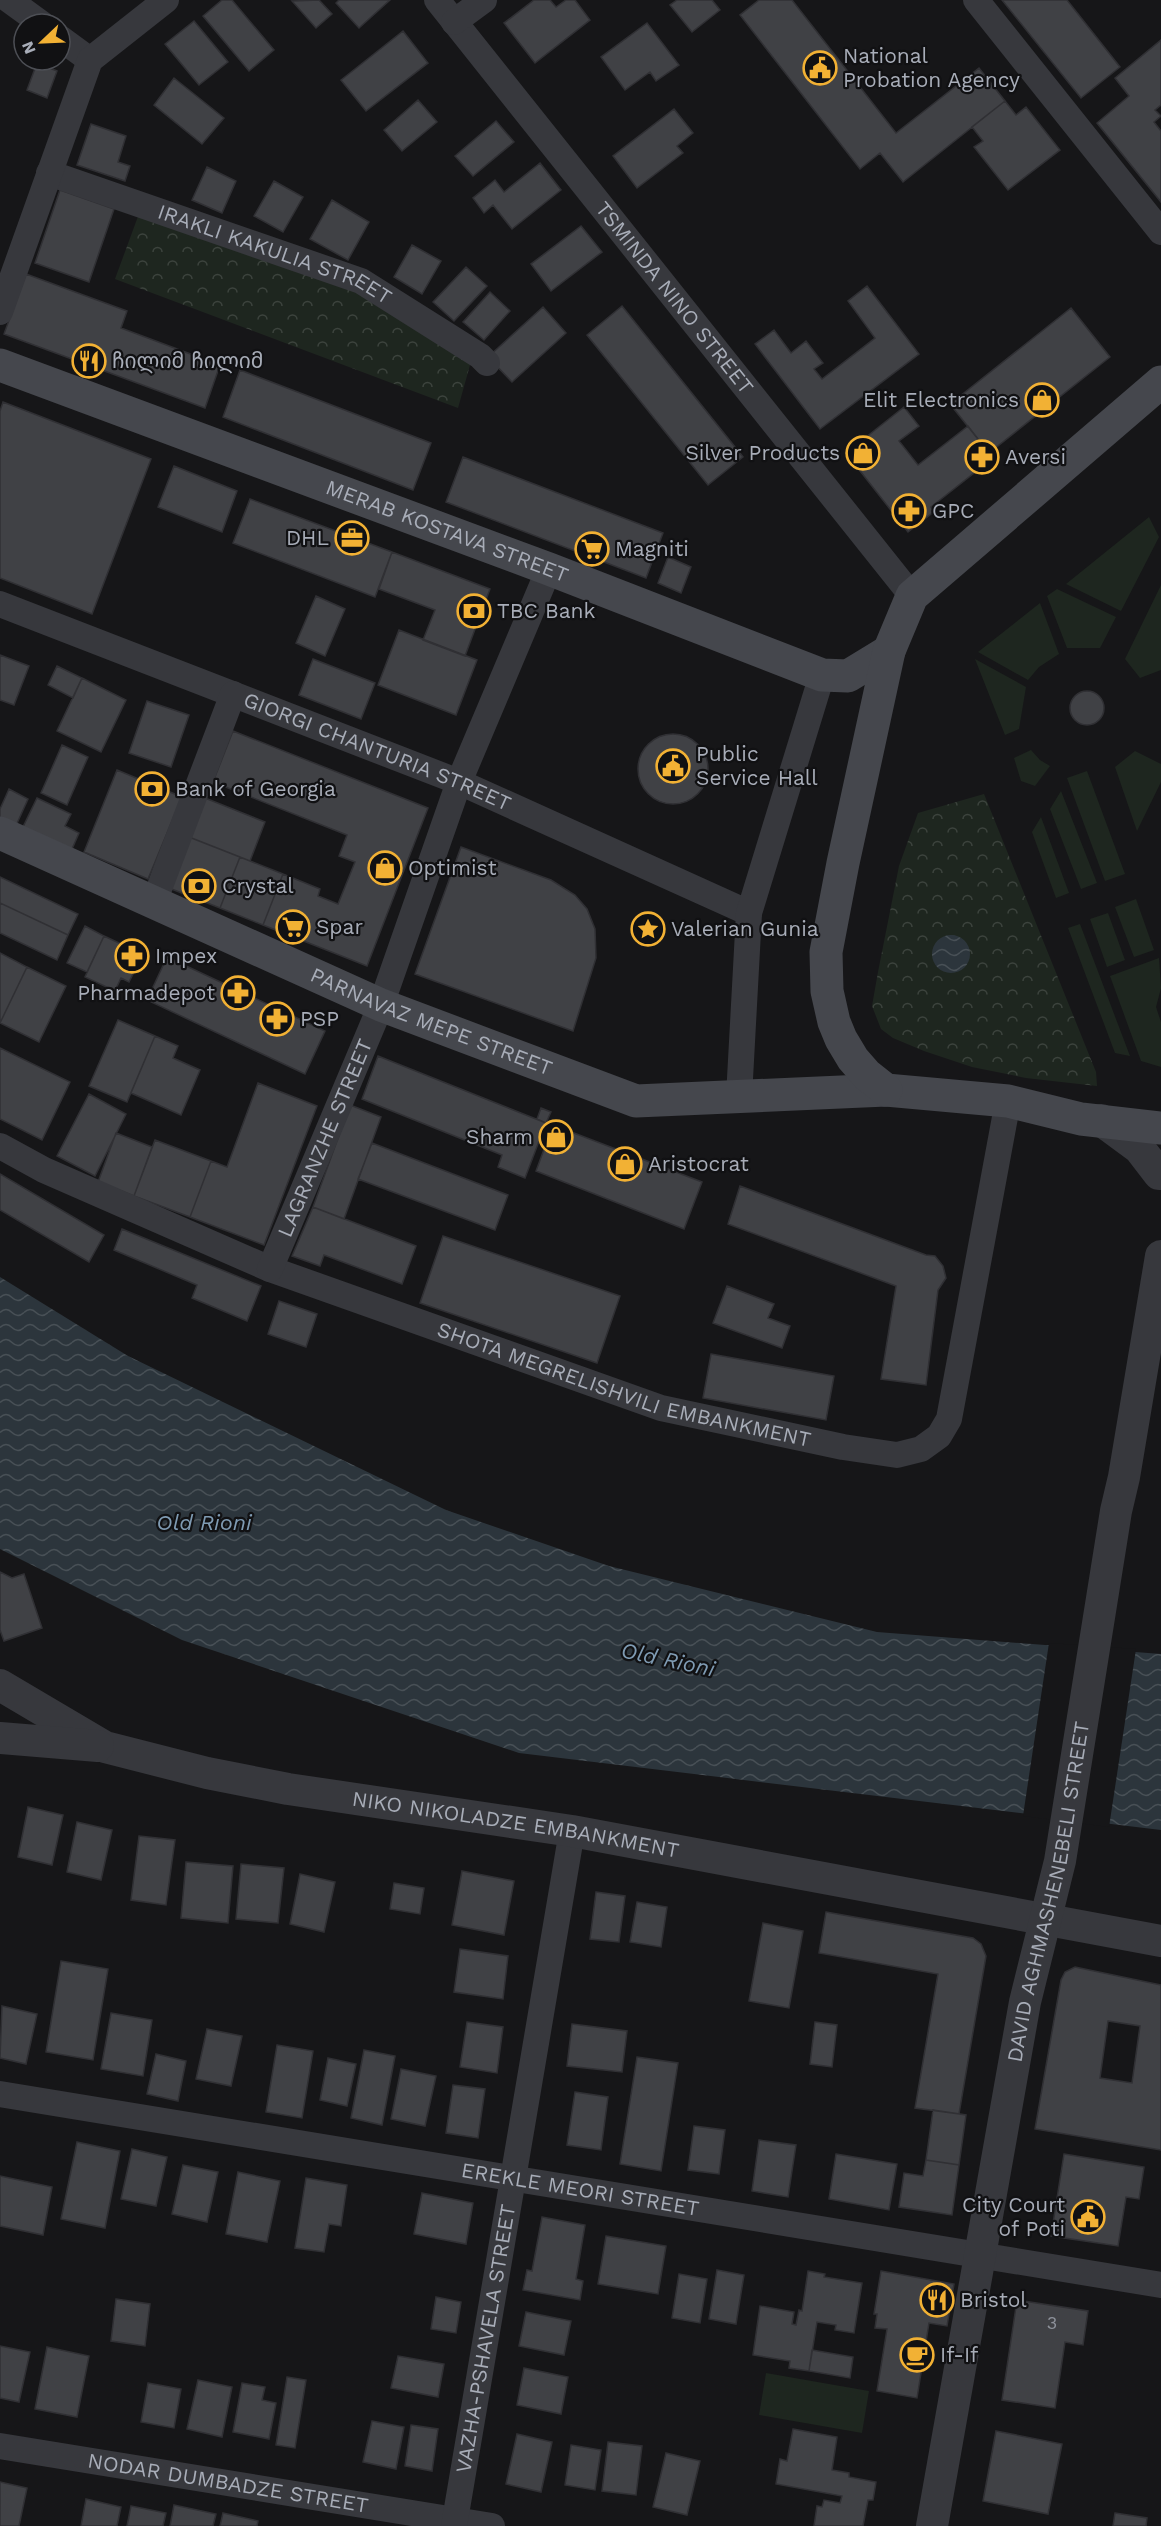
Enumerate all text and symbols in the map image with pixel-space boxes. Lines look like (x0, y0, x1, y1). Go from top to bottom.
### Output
north arrow (12, 12, 72, 72)
text: N (18, 38, 40, 57)
place label: National Probation Agency (843, 43, 1020, 92)
public building icon: National Probation Agency (802, 50, 838, 86)
street label: TSMINDA NINO STREET (591, 196, 759, 399)
street label: IRAKLI KAKULIA STREET (155, 199, 397, 309)
restaurant icon: ჩილიმ ჩილიმ (71, 343, 107, 379)
place label: ჩილიმ ჩილიმ (112, 348, 264, 374)
shop icon: Elit Electronics (1024, 382, 1060, 418)
place label: Elit Electronics (863, 387, 1019, 412)
shop icon: Silver Products (845, 435, 881, 471)
pharmacy icon: Aversi (964, 439, 1000, 475)
place label: Silver Products (685, 440, 840, 465)
place label: Aversi (1005, 444, 1066, 469)
street label: MERAB KOSTAVA STREET (323, 474, 572, 587)
pharmacy icon: GPC (891, 493, 927, 529)
place label: GPC (932, 498, 974, 523)
office icon: DHL (334, 520, 370, 556)
place label: DHL (286, 525, 329, 550)
supermarket icon: Magniti (574, 531, 610, 567)
place label: Magniti (615, 536, 689, 561)
bank icon: TBC Bank (456, 593, 492, 629)
place label: TBC Bank (497, 598, 596, 623)
street label: GIORGI CHANTURIA STREET (240, 687, 515, 816)
place label: Public Service Hall (696, 741, 818, 790)
public building icon: Public Service Hall (655, 748, 691, 784)
bank icon: Bank of Georgia (134, 771, 170, 807)
place label: Bank of Georgia (175, 776, 336, 801)
shop icon: Optimist (367, 850, 403, 886)
place label: Optimist (408, 855, 497, 880)
bank icon: Crystal (181, 868, 217, 904)
place label: Crystal (222, 873, 294, 898)
supermarket icon: Spar (275, 909, 311, 945)
place icon: Valerian Gunia (630, 911, 666, 947)
place label: Spar (316, 914, 363, 939)
place label: Valerian Gunia (671, 916, 819, 941)
pharmacy icon: Impex (114, 938, 150, 974)
place label: Impex (155, 943, 217, 968)
street label: PARNAVAZ MEPE STREET (307, 962, 556, 1080)
pharmacy icon: Pharmadepot (220, 975, 256, 1011)
place label: Pharmadepot (77, 980, 215, 1005)
pharmacy icon: PSP (259, 1001, 295, 1037)
place label: PSP (300, 1006, 339, 1031)
street label: LAGRANZHE STREET (272, 1035, 377, 1241)
shop icon: Sharm (538, 1119, 574, 1155)
place label: Sharm (466, 1124, 533, 1149)
shop icon: Aristocrat (607, 1146, 643, 1182)
place label: Aristocrat (648, 1151, 749, 1176)
street label: SHOTA MEGRELISHVILI EMBANKMENT (434, 1316, 814, 1452)
water label: Old Rioni (156, 1510, 253, 1535)
water label: Old Rioni (619, 1637, 718, 1682)
street label: DAVID AGHMASHENEBELI STREET (1002, 1719, 1094, 2064)
street label: NIKO NIKOLADZE EMBANKMENT (350, 1786, 681, 1863)
street label: EREKLE MEORI STREET (459, 2157, 701, 2221)
place label: City Court of Poti (962, 2192, 1065, 2241)
public building icon: City Court of Poti (1070, 2199, 1106, 2235)
street label: VAZHA-PSHAVELA STREET (450, 2202, 520, 2475)
restaurant icon: Bristol (919, 2282, 955, 2318)
place label: Bristol (960, 2287, 1027, 2312)
house number: 3 (1047, 2312, 1057, 2333)
cafe icon: If-If (899, 2337, 935, 2373)
place label: If-If (940, 2342, 978, 2367)
street label: NODAR DUMBADZE STREET (86, 2447, 371, 2518)

